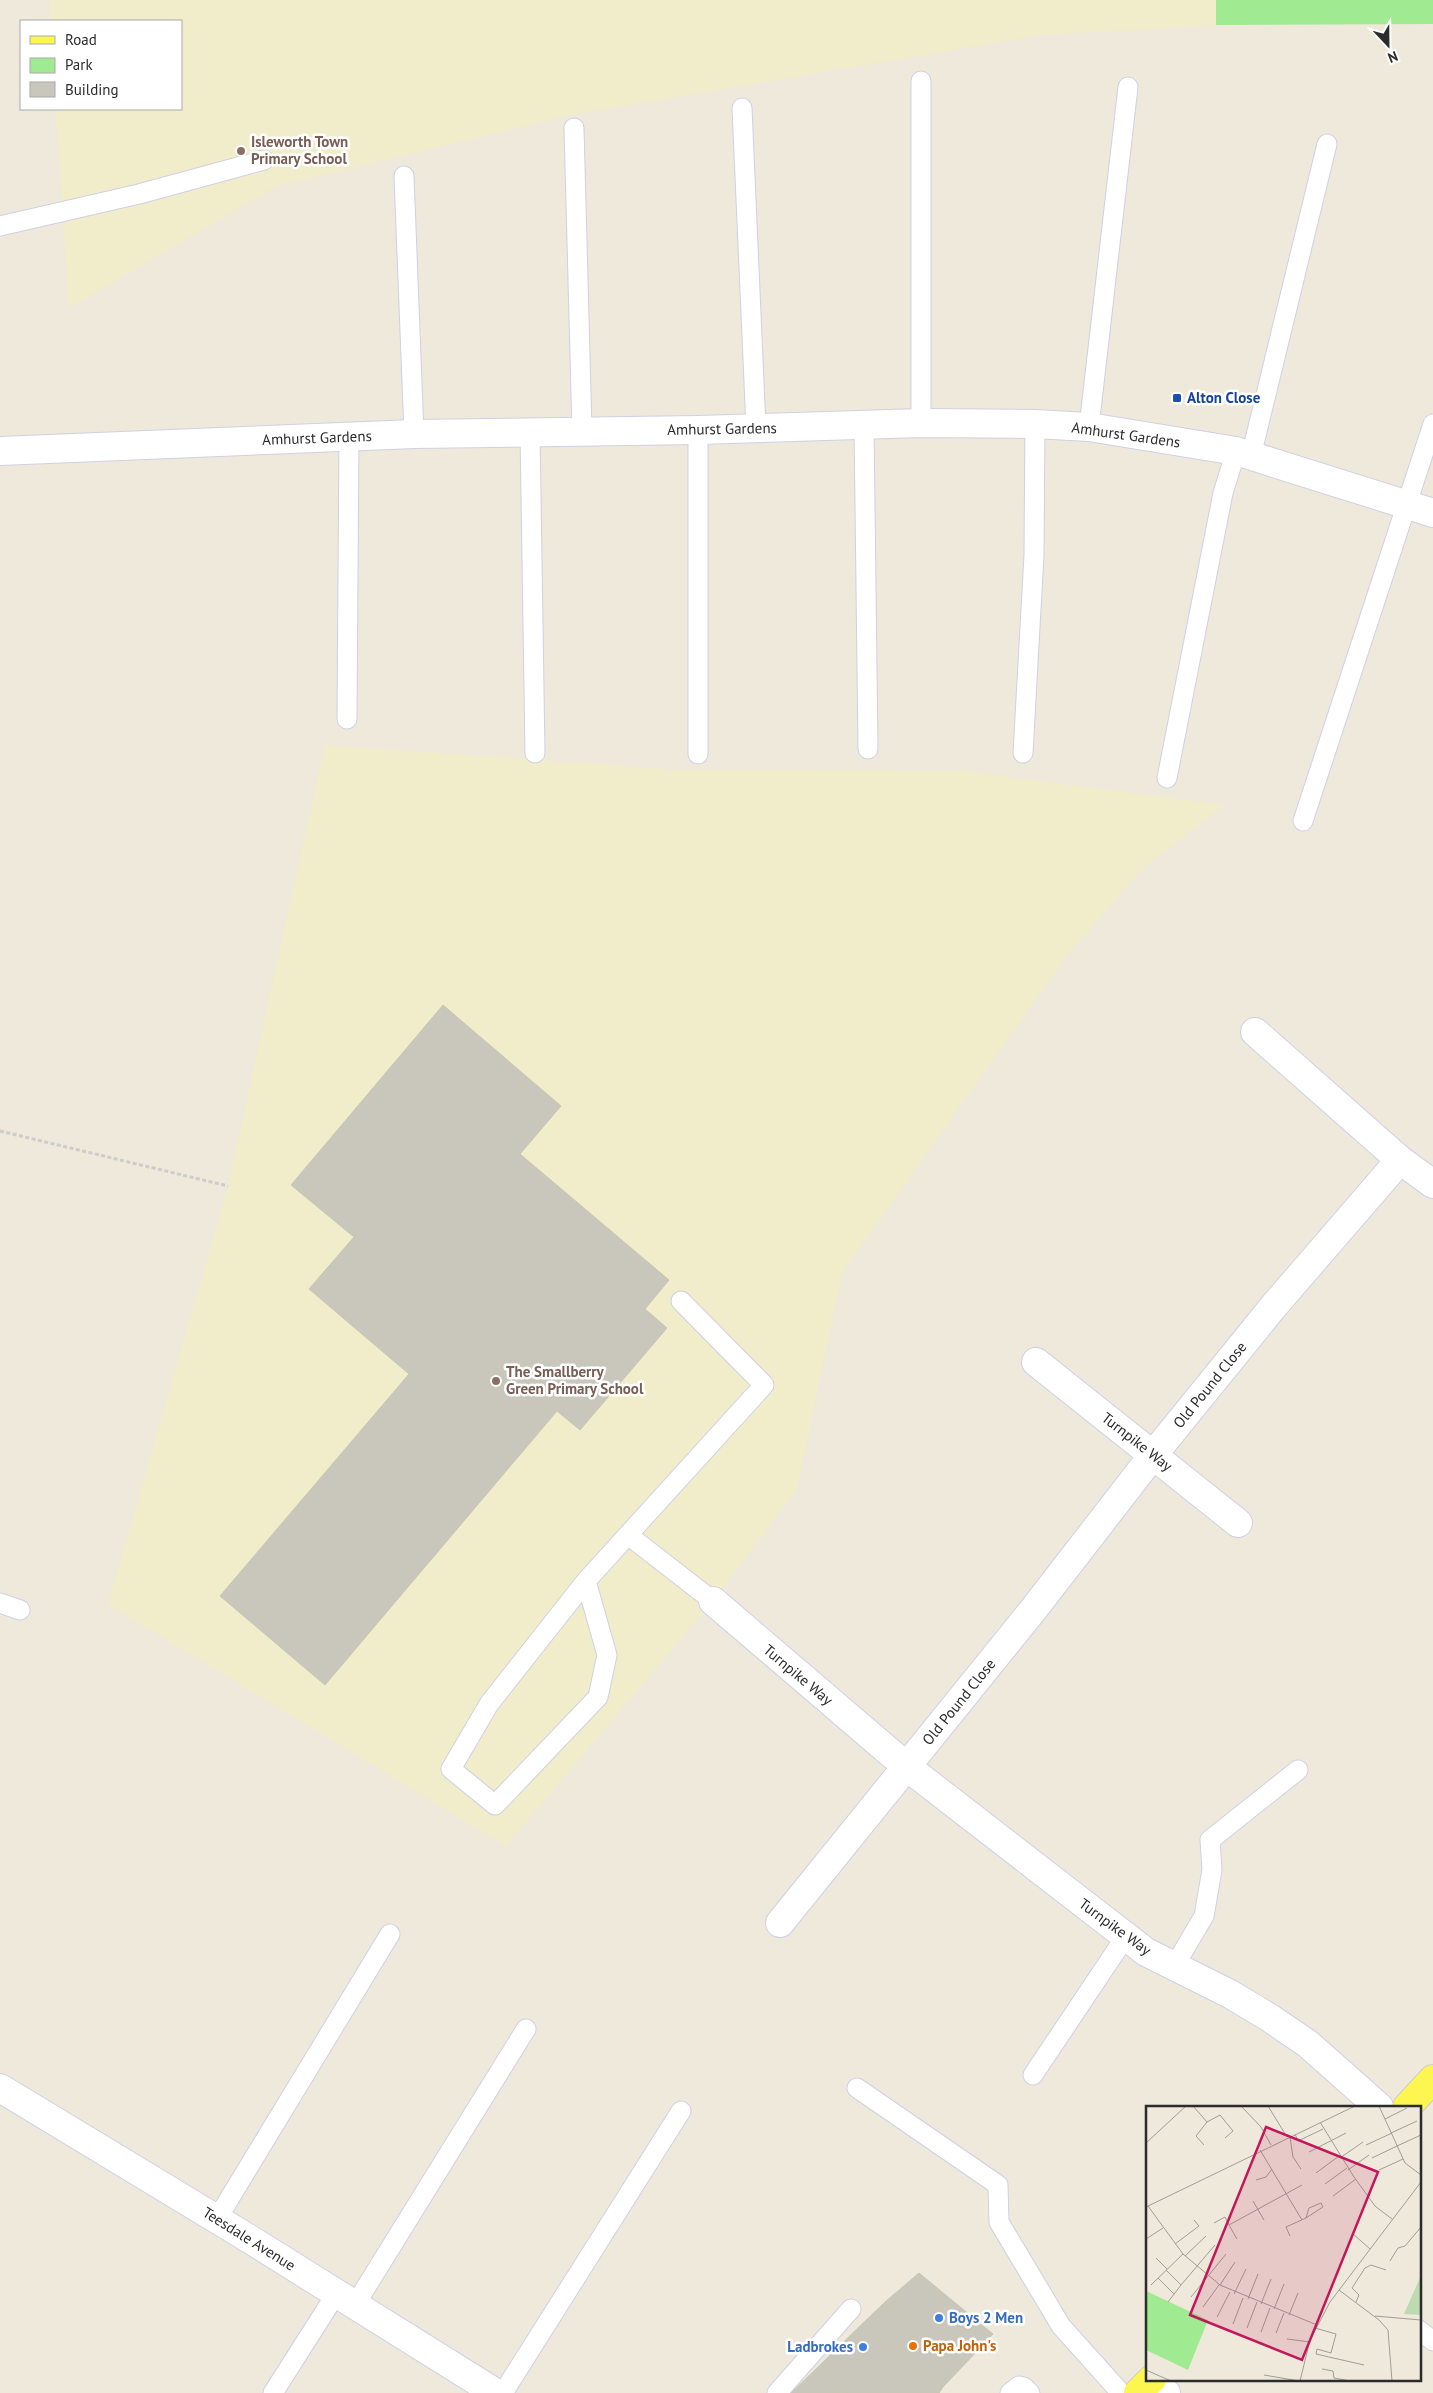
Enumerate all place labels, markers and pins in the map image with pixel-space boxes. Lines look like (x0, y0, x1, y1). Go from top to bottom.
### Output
place label: Isleworth Town Primary School (251, 132, 348, 168)
marker: Isleworth Town Primary School (235, 145, 247, 157)
place label: Alton Close (1187, 388, 1261, 407)
marker: Alton Close (1171, 392, 1183, 404)
place label: The Smallberry Green Primary School (506, 1362, 644, 1398)
marker: The Smallberry Green Primary School (490, 1375, 502, 1387)
place label: Boys 2 Men (949, 2308, 1023, 2327)
marker: Boys 2 Men (933, 2312, 945, 2324)
place label: Papa John's (923, 2336, 996, 2355)
place label: Ladbrokes (787, 2337, 853, 2356)
marker: Papa John's (907, 2340, 919, 2352)
marker: Ladbrokes (857, 2341, 869, 2353)

